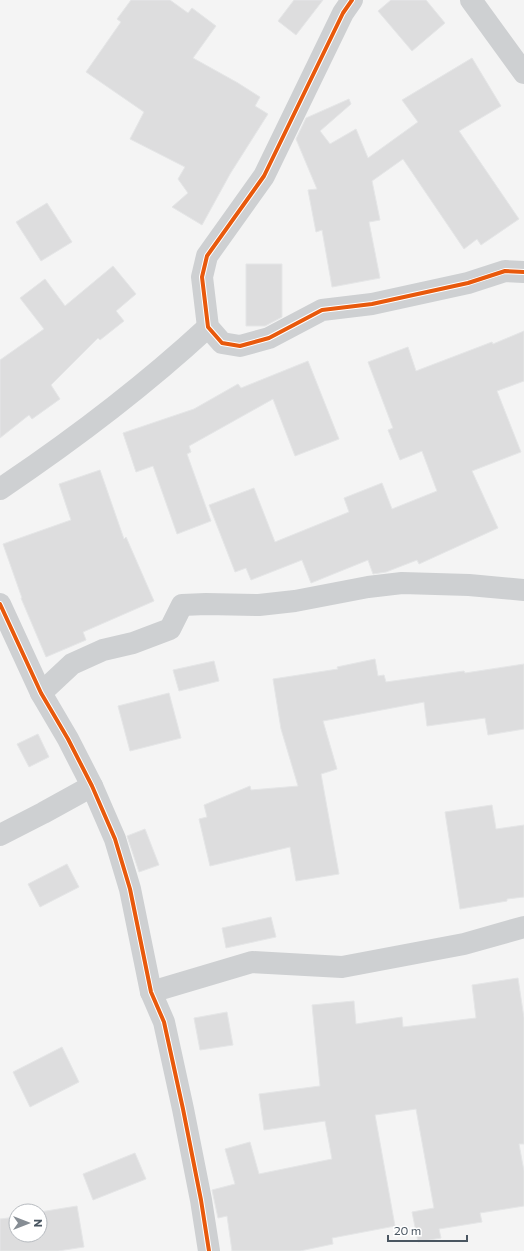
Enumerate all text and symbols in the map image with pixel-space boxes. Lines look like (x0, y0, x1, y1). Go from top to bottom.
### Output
north arrow (8, 1203, 48, 1243)
scale bar (388, 1217, 467, 1243)
text: N (32, 1219, 45, 1227)
text: 20 m (394, 1223, 421, 1237)

